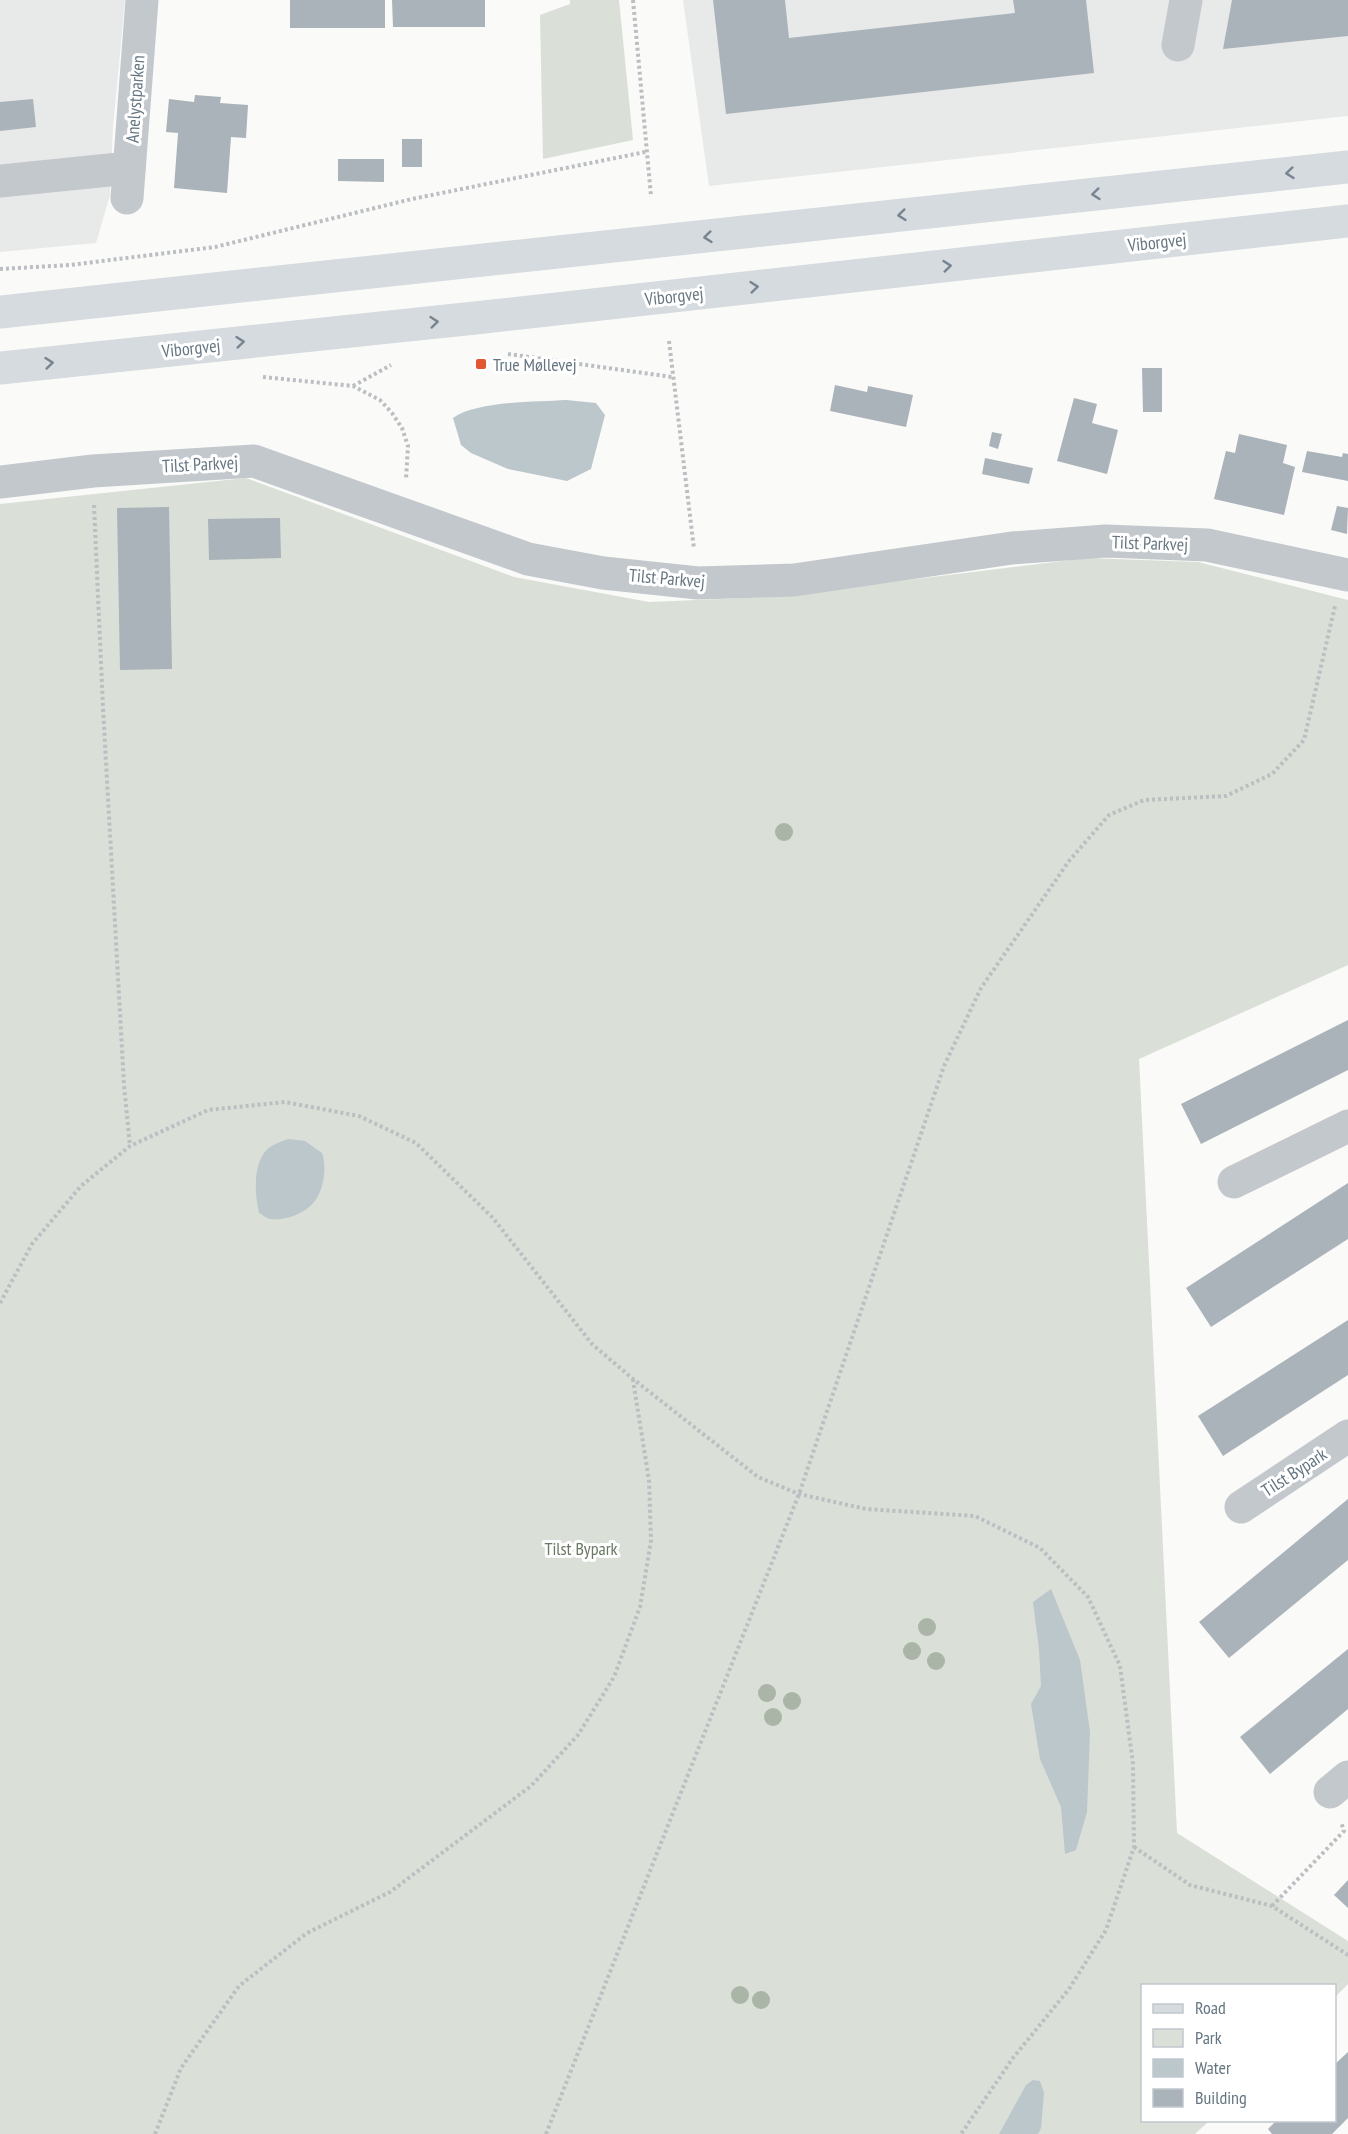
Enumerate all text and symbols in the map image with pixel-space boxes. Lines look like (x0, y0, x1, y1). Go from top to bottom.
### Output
street label: Anelystparken (120, 54, 150, 144)
one-way arrow (1285, 166, 1294, 179)
one-way arrow (1091, 187, 1101, 200)
one-way arrow (898, 209, 907, 221)
street label: Viborgvej (1126, 227, 1187, 257)
one-way arrow (704, 230, 713, 242)
one-way arrow (943, 260, 952, 273)
street label: Viborgvej (643, 281, 704, 311)
one-way arrow (749, 281, 758, 294)
one-way arrow (430, 316, 439, 329)
street label: Viborgvej (160, 333, 221, 363)
one-way arrow (236, 337, 245, 349)
place label: True Møllevej (493, 353, 577, 376)
one-way arrow (45, 357, 54, 369)
marker: True Møllevej (474, 357, 488, 371)
street label: Tilst Parkvej (161, 451, 239, 477)
street label: Tilst Parkvej (1112, 530, 1188, 556)
street label: Tilst Parkvej (628, 563, 706, 593)
street label: Tilst Bypark (1257, 1442, 1331, 1502)
park label: Tilst Bypark (544, 1537, 618, 1560)
legend (1141, 1984, 1336, 2122)
text: Road (1195, 1996, 1226, 2019)
text: Park (1195, 2026, 1222, 2049)
text: Water (1195, 2056, 1231, 2079)
text: Building (1195, 2086, 1247, 2109)

